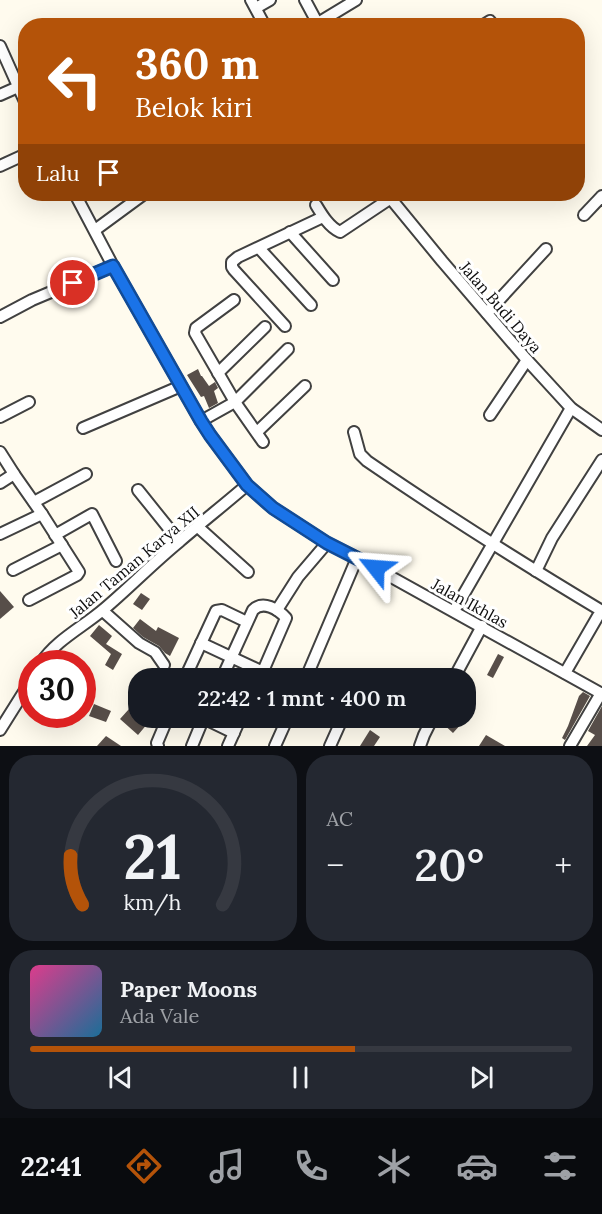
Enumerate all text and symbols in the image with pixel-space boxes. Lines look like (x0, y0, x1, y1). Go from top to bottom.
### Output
text: 360 m (135, 37, 259, 91)
icon: left (36, 42, 114, 120)
text: Belok kiri (135, 90, 253, 124)
icon: arrive (92, 156, 125, 189)
text: Lalu (36, 159, 80, 187)
street label: Jalan Budi Daya (455, 256, 546, 357)
pin (47, 257, 98, 308)
icon: arrive (56, 266, 89, 299)
street label: Jalan Taman Karya XII (64, 502, 203, 623)
position arrow (344, 536, 408, 600)
street label: Jalan Ikhlas (428, 573, 512, 632)
speed limit sign: 30 (18, 650, 96, 728)
text: 22:42 · 1 mnt · 400 m (198, 684, 406, 712)
text: AC (327, 806, 353, 831)
text: 21 (123, 816, 182, 896)
text: 20° (414, 836, 484, 893)
text: − (327, 844, 344, 886)
text: + (554, 844, 572, 886)
text: km/h (124, 888, 182, 916)
text: Paper Moons (120, 975, 257, 1003)
text: Ada Vale (120, 1003, 199, 1028)
icon: previous (104, 1061, 137, 1094)
icon: pause (284, 1061, 317, 1094)
icon: next (465, 1061, 498, 1094)
icon: directions (123, 1145, 165, 1187)
icon: music (206, 1145, 248, 1187)
icon: phone (290, 1145, 332, 1187)
icon: climate (373, 1145, 415, 1187)
icon: car (456, 1145, 498, 1187)
icon: filters (539, 1145, 581, 1187)
text: 22:41 (21, 1149, 82, 1183)

